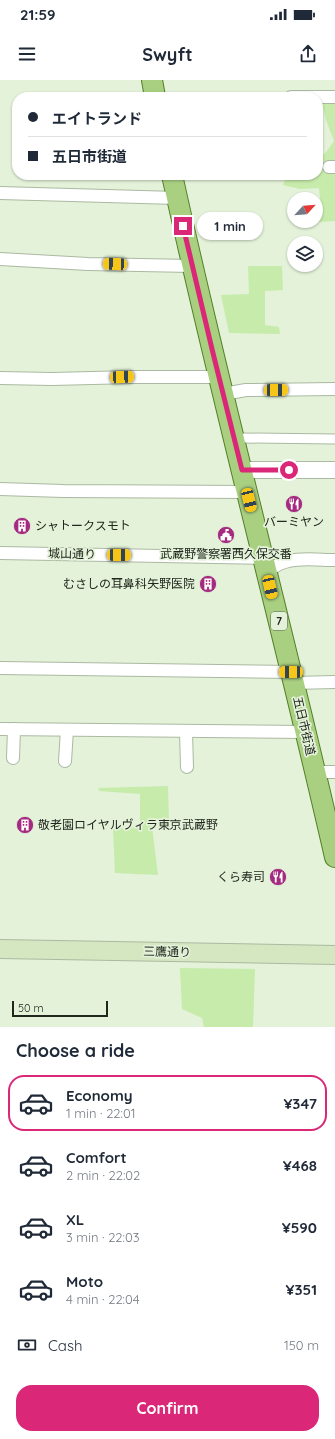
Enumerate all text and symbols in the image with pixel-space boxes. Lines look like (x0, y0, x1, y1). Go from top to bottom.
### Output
text: 21:59 (20, 5, 56, 24)
icon: menu (16, 43, 38, 65)
text: Swyft (142, 43, 193, 66)
icon: share (297, 43, 319, 65)
text: エイトランド (52, 109, 142, 128)
text: 五日市街道 (52, 147, 127, 166)
north arrow (287, 192, 323, 228)
map controls (287, 192, 323, 272)
callout: 1 min (197, 212, 263, 240)
route end (174, 217, 192, 235)
text: 1 min (214, 218, 246, 234)
button: layers (287, 236, 323, 272)
car (103, 258, 127, 270)
car (110, 371, 134, 383)
car (264, 384, 288, 396)
route start (280, 461, 298, 479)
car (240, 487, 258, 513)
restaurant icon: バーミヤン (284, 494, 304, 514)
place label: バーミヤン (264, 514, 324, 529)
building icon: シャトークスモト (12, 516, 32, 536)
place label: シャトークスモト (35, 518, 131, 533)
public building icon: 武蔵野警察署西久保交番 (216, 525, 236, 545)
street label: 城山通り (48, 546, 96, 561)
place label: 武蔵野警察署西久保交番 (160, 546, 292, 561)
car (107, 549, 131, 561)
building icon: むさしの耳鼻科矢野医院 (198, 574, 218, 594)
car (261, 574, 279, 600)
place label: むさしの耳鼻科矢野医院 (63, 576, 195, 591)
road number: 7 (271, 612, 287, 630)
car (279, 666, 303, 678)
street label: 五日市街道 (290, 695, 319, 757)
building icon: 敬老園ロイヤルヴィラ東京武蔵野 (15, 815, 35, 835)
place label: 敬老園ロイヤルヴィラ東京武蔵野 (38, 817, 218, 832)
restaurant icon: くら寿司 (268, 867, 288, 887)
place label: くら寿司 (217, 869, 265, 884)
street label: 三鷹通り (143, 944, 191, 959)
scale bar (12, 999, 108, 1018)
text: 50 m (18, 1001, 44, 1015)
text: Choose a ride (16, 1039, 135, 1062)
icon: car (18, 1085, 54, 1121)
text: Economy (66, 1086, 133, 1105)
text: ¥347 (283, 1094, 317, 1113)
text: 1 min · 22:01 (66, 1105, 136, 1121)
icon: car (18, 1147, 54, 1183)
text: Comfort (66, 1148, 127, 1167)
text: ¥468 (283, 1156, 317, 1175)
text: 2 min · 22:02 (66, 1167, 140, 1183)
icon: car (18, 1209, 54, 1245)
text: XL (66, 1210, 84, 1229)
text: ¥590 (282, 1218, 317, 1237)
text: 3 min · 22:03 (66, 1229, 140, 1245)
icon: car (18, 1271, 54, 1307)
text: Moto (66, 1272, 103, 1291)
text: ¥351 (286, 1280, 317, 1299)
text: 4 min · 22:04 (66, 1291, 140, 1307)
icon: cash (16, 1334, 38, 1356)
text: Cash (48, 1336, 82, 1355)
text: 150 m (284, 1337, 319, 1353)
button: Confirm (16, 1385, 319, 1431)

